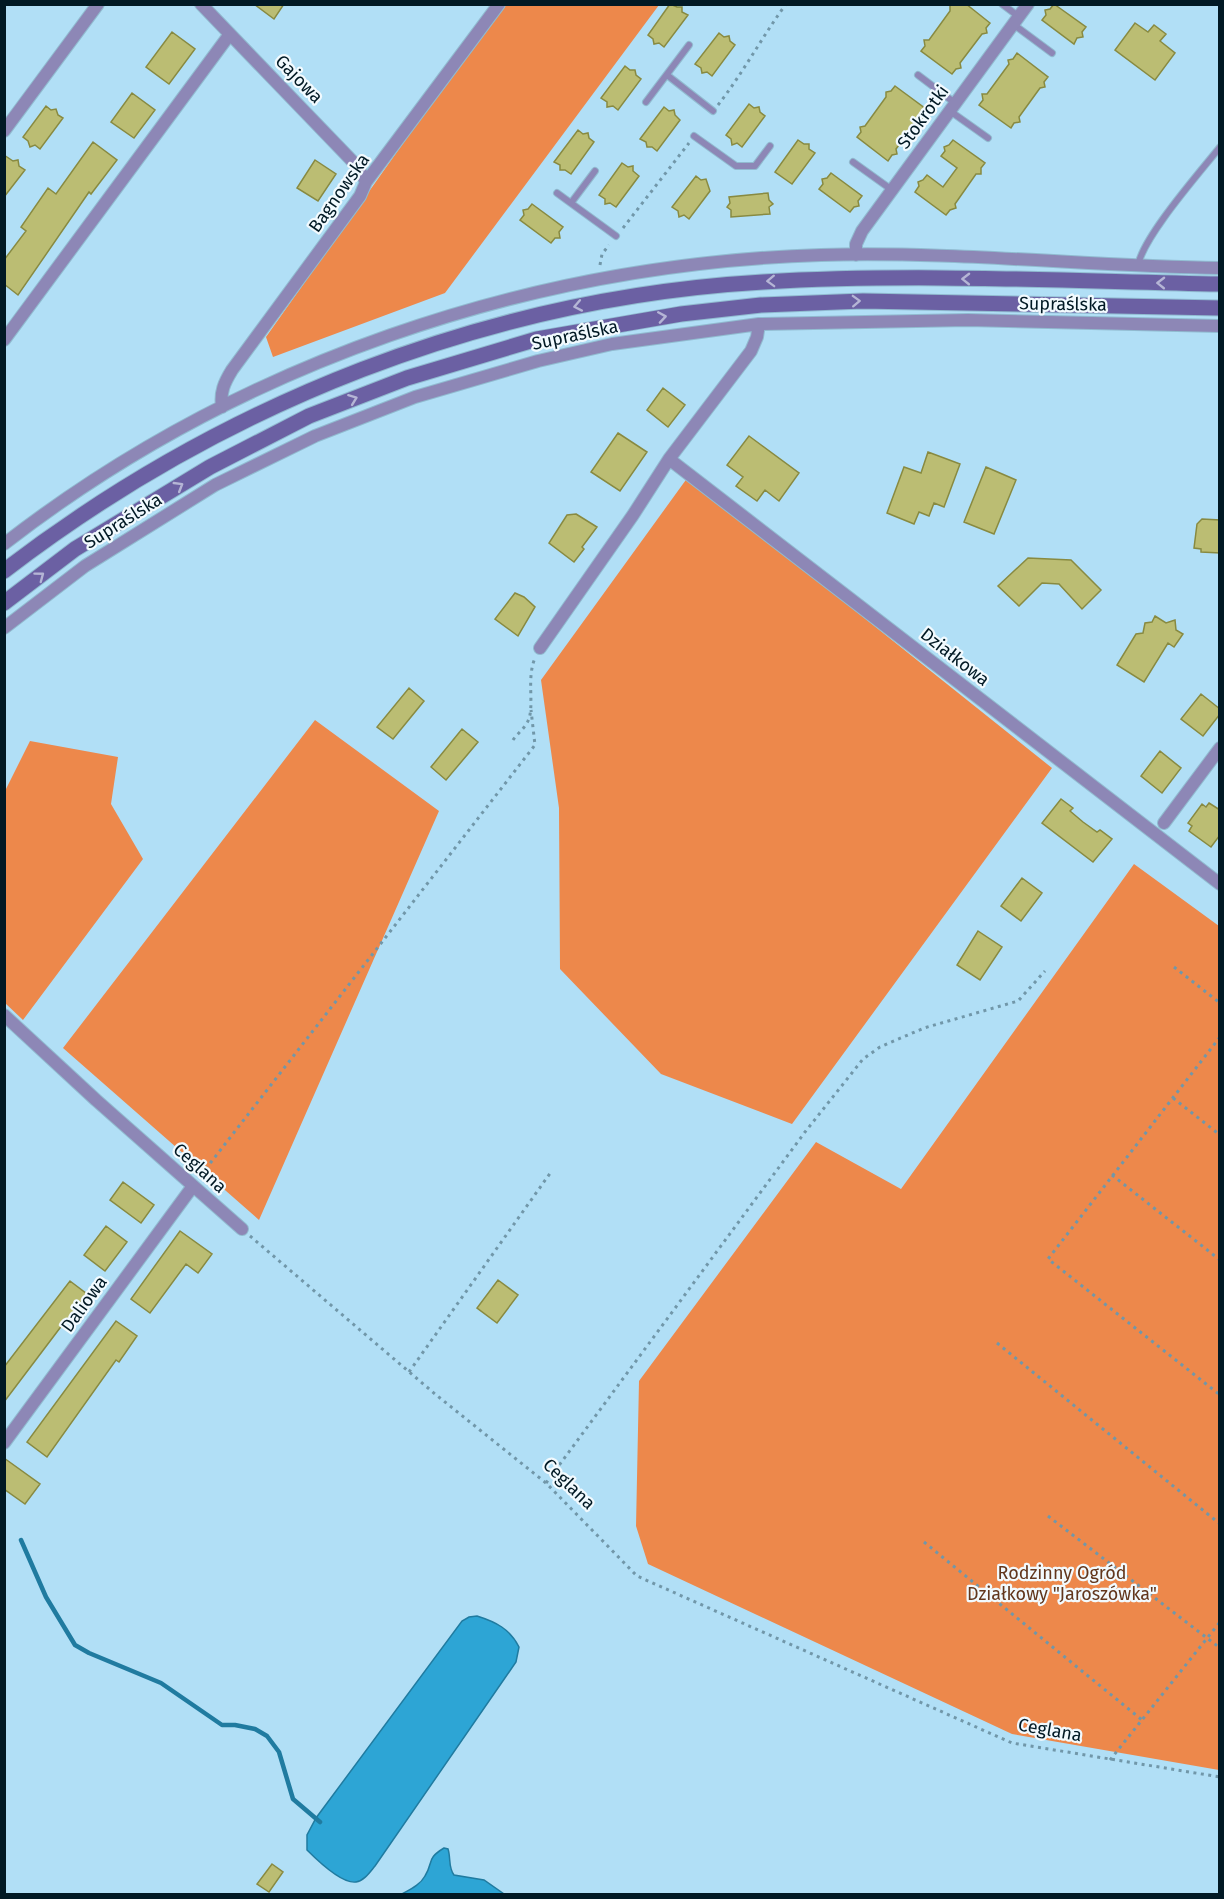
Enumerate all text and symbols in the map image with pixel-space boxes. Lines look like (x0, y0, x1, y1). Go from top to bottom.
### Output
street label: Gajowa (271, 50, 327, 108)
street label: Stokrotki (893, 81, 953, 153)
street label: Bagnowska (304, 149, 374, 237)
one-way arrow (962, 272, 971, 285)
one-way arrow (767, 275, 776, 288)
one-way arrow (1157, 277, 1166, 289)
street label: Supraślska (1019, 292, 1107, 316)
one-way arrow (852, 295, 861, 307)
one-way arrow (573, 299, 583, 312)
one-way arrow (658, 311, 667, 323)
street label: Supraślska (530, 315, 620, 355)
one-way arrow (347, 394, 358, 406)
one-way arrow (173, 482, 183, 493)
street label: Supraślska (80, 488, 166, 554)
one-way arrow (33, 572, 44, 583)
street label: Działkowa (916, 623, 994, 691)
street label: Ceglana (169, 1138, 231, 1198)
street label: Daliowa (56, 1271, 112, 1337)
street label: Ceglana (538, 1454, 600, 1514)
park label: Rodzinny Ogród Działkowy "Jaroszówka" (967, 1562, 1157, 1605)
street label: Ceglana (1016, 1714, 1084, 1746)

